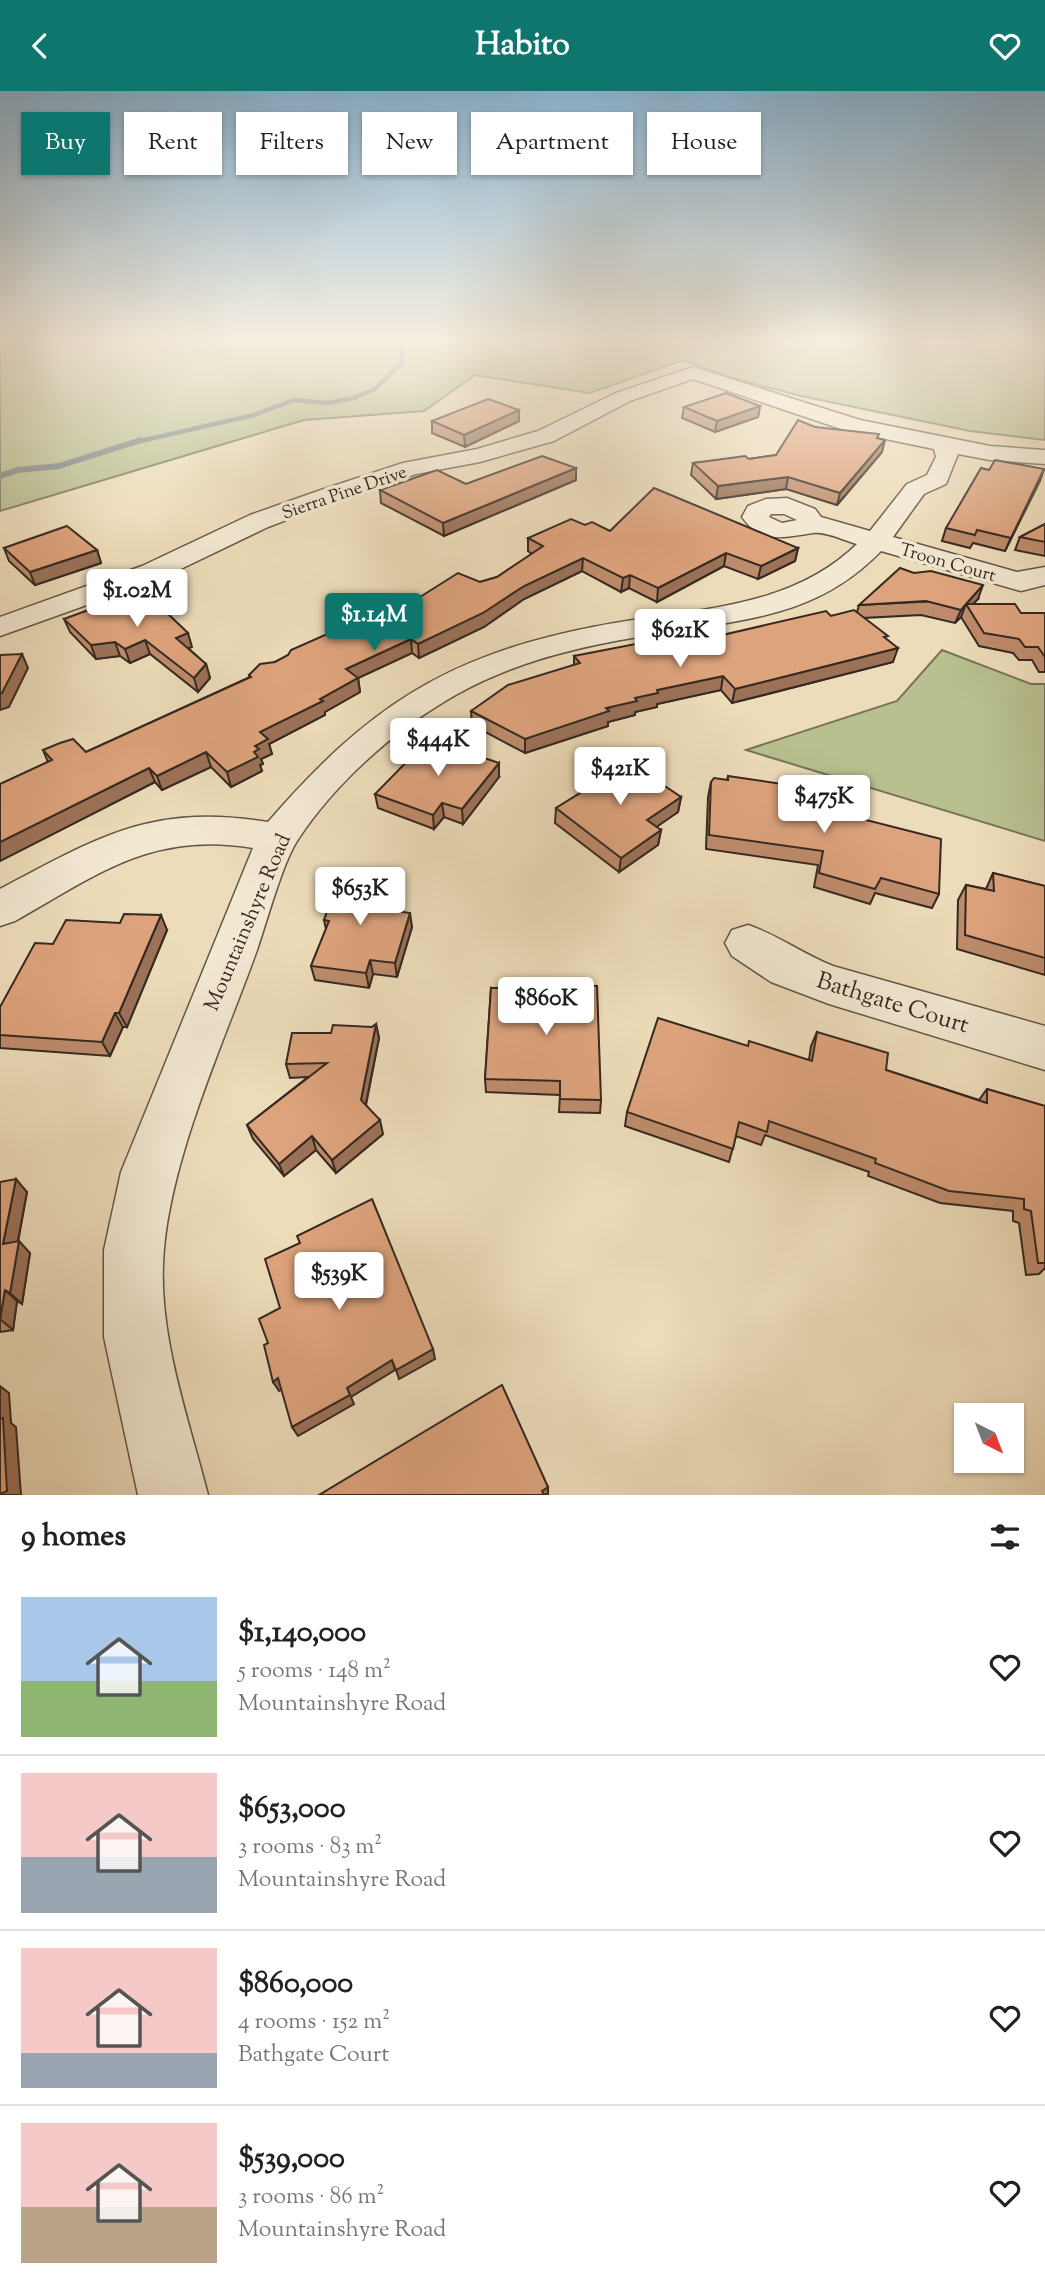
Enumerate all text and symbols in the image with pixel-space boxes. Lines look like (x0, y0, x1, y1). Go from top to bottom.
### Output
text: Habito (475, 23, 570, 69)
icon: back (21, 27, 59, 65)
icon: heart (986, 27, 1024, 65)
chip: Buy (21, 112, 110, 175)
chip: Rent (124, 112, 222, 175)
chip: Filters (236, 112, 348, 175)
chip: New (362, 112, 457, 175)
chip: Apartment (471, 112, 633, 175)
chip: House (647, 112, 761, 175)
street label: Sierra Pine Drive (279, 460, 411, 527)
street label: Troon Court (896, 538, 999, 590)
pin: $1.02M (80, 569, 194, 629)
text: $1.02M (102, 575, 172, 608)
pin: $1.14M (317, 594, 431, 653)
text: $1.14M (341, 599, 407, 632)
pin: $621K (631, 609, 729, 669)
text: $621K (651, 615, 709, 648)
pin: $444K (389, 719, 487, 778)
text: $444K (406, 724, 470, 757)
pin: $421K (571, 747, 669, 807)
text: $421K (590, 753, 650, 786)
pin: $475K (775, 775, 873, 835)
text: $475K (794, 781, 854, 814)
street label: Mountainshyre Road (198, 829, 300, 1016)
pin: $653K (311, 867, 409, 927)
text: $653K (331, 873, 389, 906)
street label: Bathgate Court (812, 965, 973, 1043)
pin: $860K (497, 977, 595, 1037)
text: $860K (514, 983, 578, 1016)
pin: $539K (290, 1253, 388, 1312)
text: $539K (310, 1258, 368, 1291)
north arrow (954, 1403, 1024, 1473)
map controls (954, 1403, 1024, 1473)
text: 9 homes (21, 1516, 126, 1559)
icon: filters (986, 1518, 1024, 1556)
text: $1,140,000 (238, 1612, 366, 1655)
icon: home (77, 1625, 161, 1709)
icon: heart (986, 1648, 1024, 1686)
text: 5 rooms · 148 m² (238, 1655, 391, 1688)
text: Mountainshyre Road (238, 1688, 446, 1721)
text: $653,000 (238, 1788, 346, 1831)
icon: home (77, 1801, 161, 1885)
icon: heart (986, 1824, 1024, 1862)
text: 3 rooms · 83 m² (238, 1831, 382, 1864)
text: Mountainshyre Road (238, 1864, 446, 1897)
text: $860,000 (238, 1963, 353, 2006)
icon: home (77, 1976, 161, 2060)
icon: heart (986, 1999, 1024, 2037)
text: 4 rooms · 152 m² (238, 2006, 390, 2039)
text: Bathgate Court (238, 2039, 389, 2072)
text: $539,000 (238, 2138, 345, 2181)
icon: home (77, 2151, 161, 2235)
icon: heart (986, 2174, 1024, 2212)
text: 3 rooms · 86 m² (238, 2181, 384, 2214)
text: Mountainshyre Road (238, 2214, 446, 2247)

